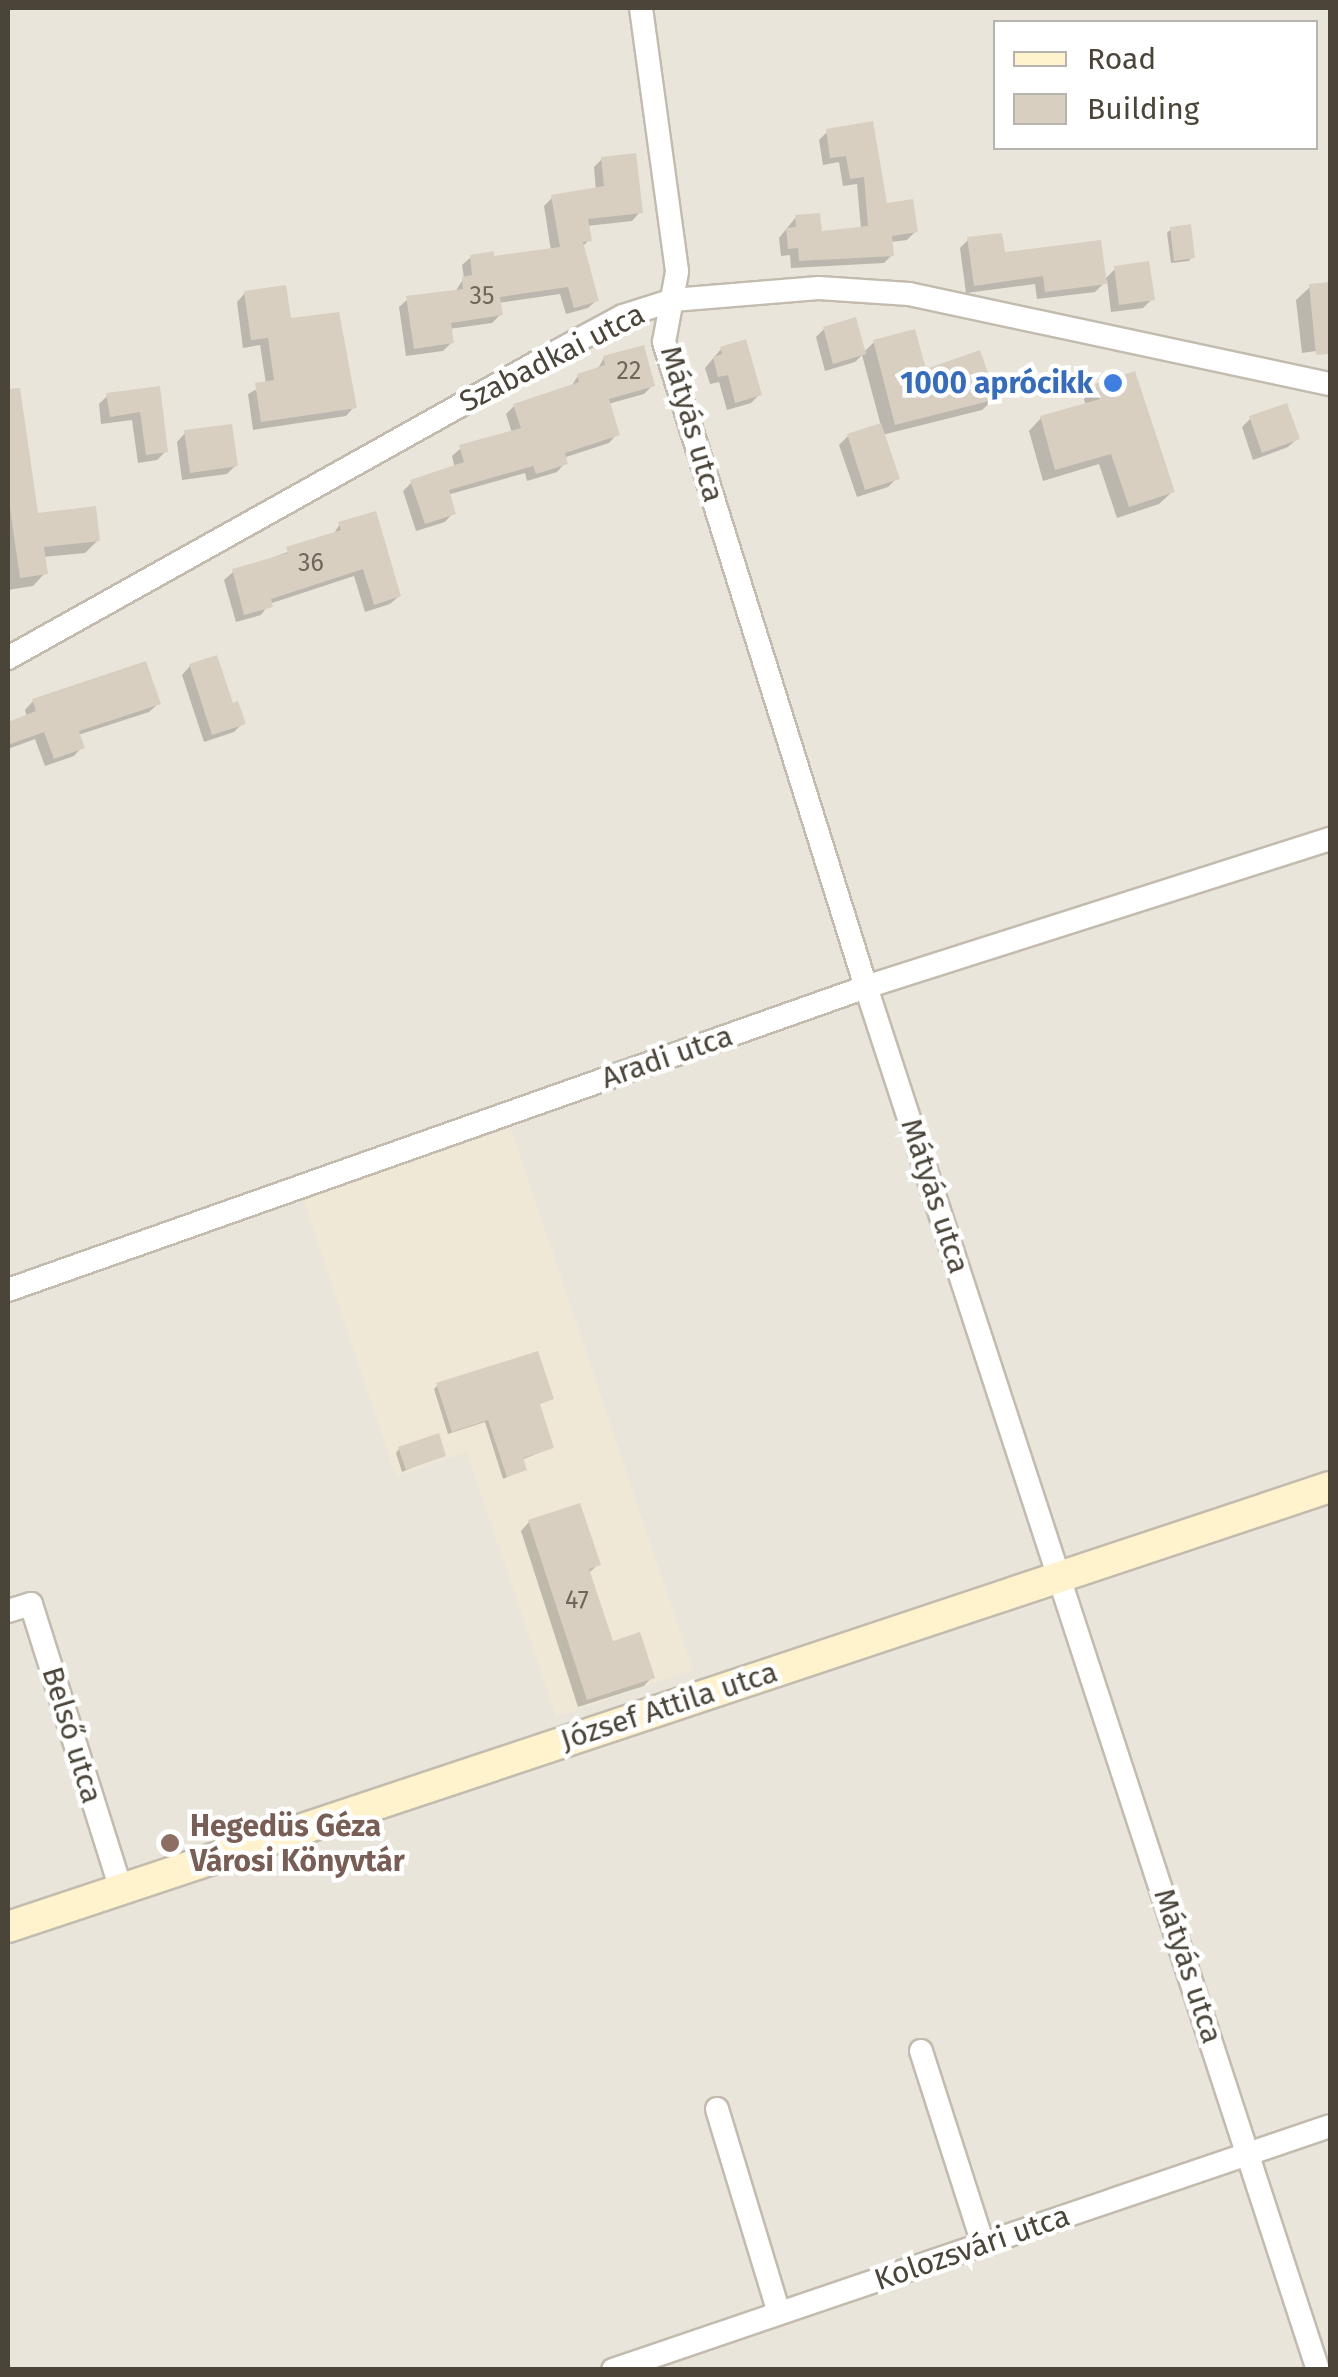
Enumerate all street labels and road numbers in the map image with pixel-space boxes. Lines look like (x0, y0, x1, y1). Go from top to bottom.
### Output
street label: Szabadkai utca (454, 296, 650, 420)
street label: Mátyás utca (653, 342, 731, 506)
street label: Aradi utca (597, 1018, 737, 1096)
street label: Mátyás utca (893, 1114, 977, 1278)
street label: József Attila utca (556, 1654, 782, 1758)
street label: Belső utca (34, 1662, 110, 1808)
street label: Mátyás utca (1146, 1884, 1230, 2048)
street label: Kolozsvári utca (870, 2198, 1074, 2298)

